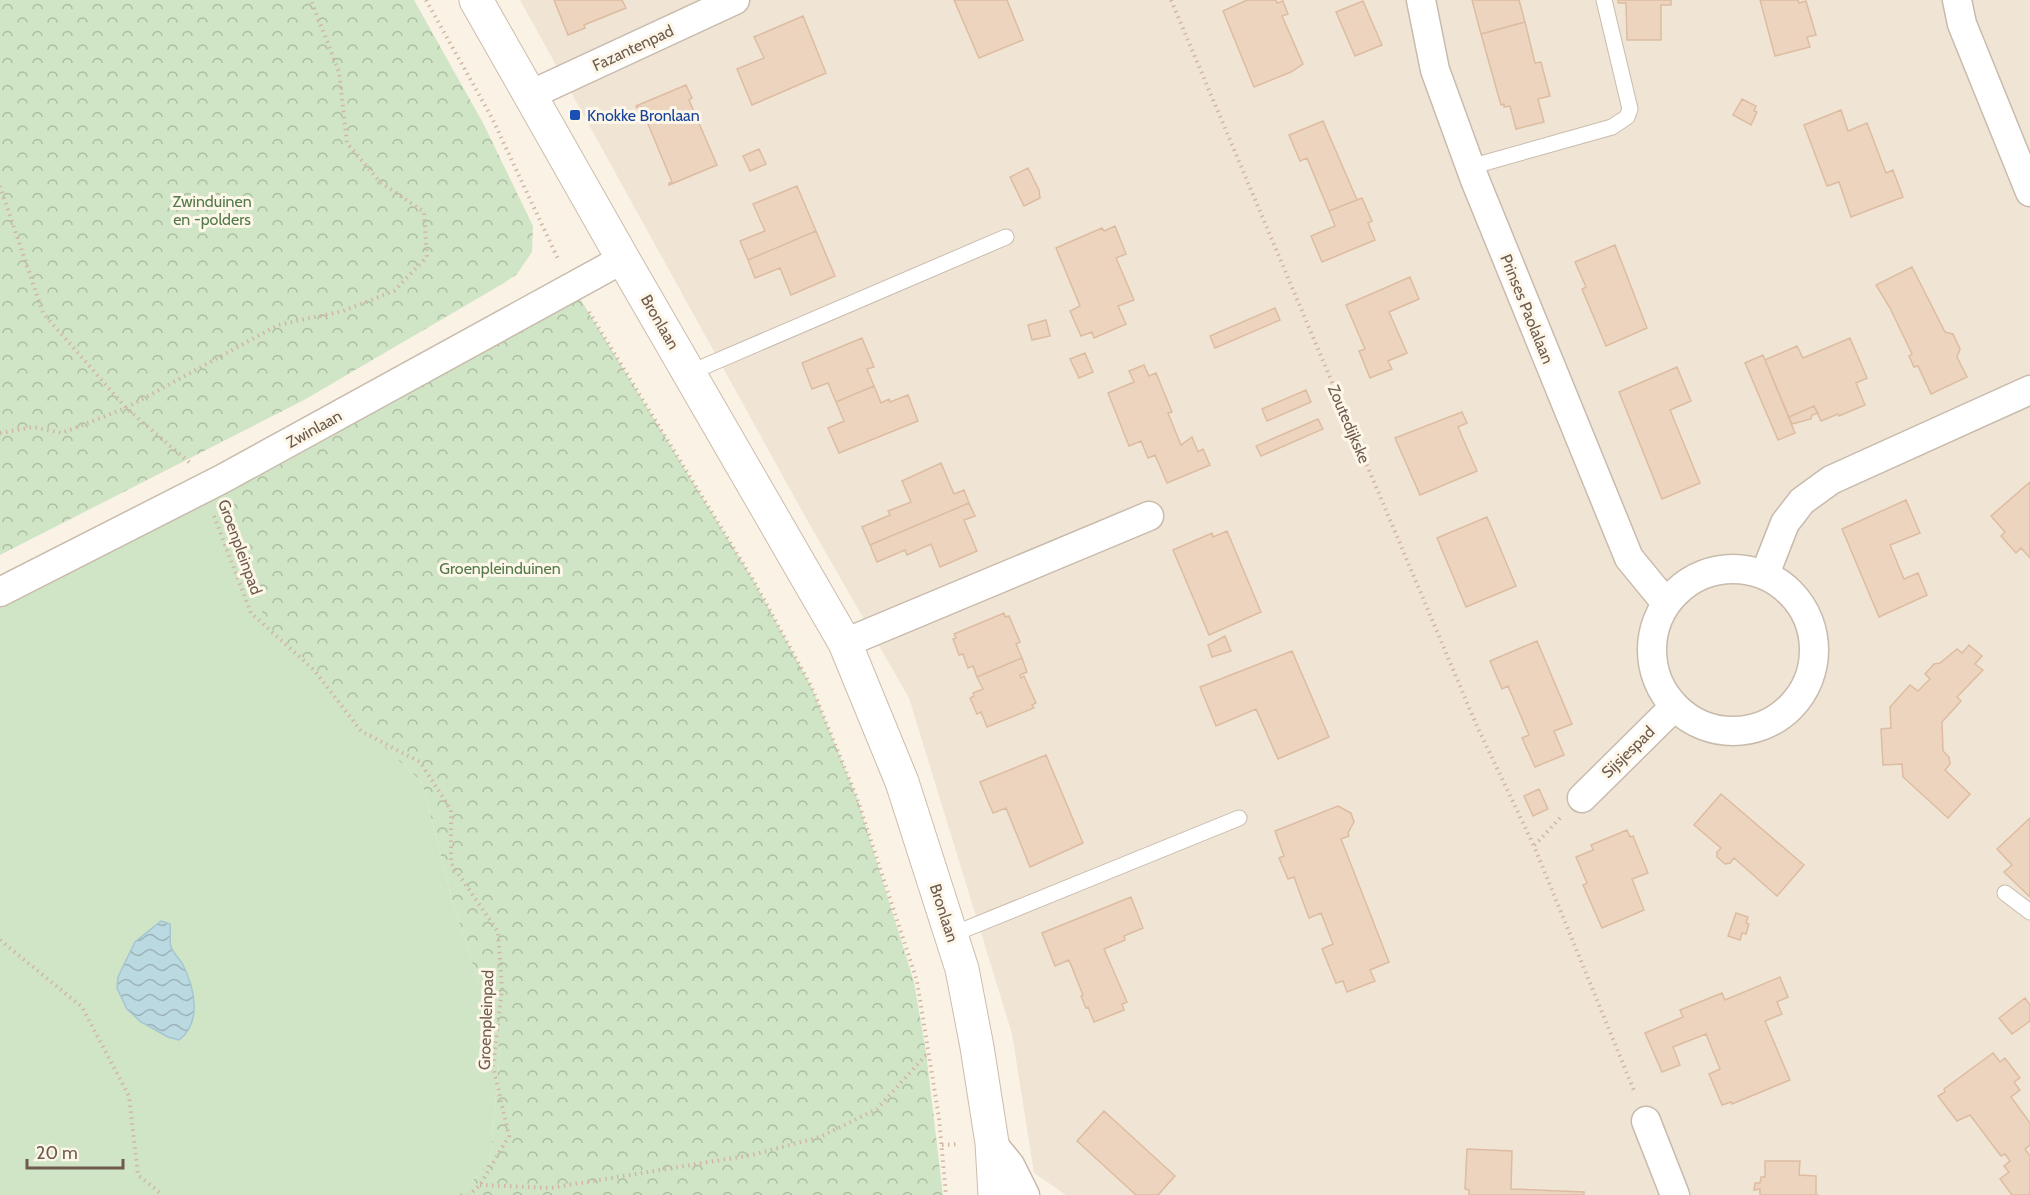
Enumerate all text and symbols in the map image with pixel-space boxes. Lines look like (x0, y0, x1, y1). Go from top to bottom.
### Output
street label: Fazantenpad (590, 21, 676, 75)
place label: Knokke Bronlaan (587, 106, 700, 125)
marker: Knokke Bronlaan (568, 108, 582, 122)
park label: Zwinduinen en -polders (172, 192, 252, 229)
street label: Prinses Paolalaan (1496, 251, 1558, 367)
street label: Bronlaan (637, 291, 683, 353)
street label: Zoutedijkske (1324, 382, 1374, 466)
street label: Zwinlaan (283, 406, 345, 452)
street label: Groenpleinpad (214, 497, 266, 597)
park label: Groenpleinduinen (439, 559, 561, 578)
street label: Sijsjespad (1598, 722, 1658, 782)
street label: Bronlaan (926, 881, 962, 945)
street label: Groenpleinpad (475, 970, 497, 1070)
scale bar (27, 1132, 123, 1170)
text: 20 m (36, 1142, 78, 1164)

